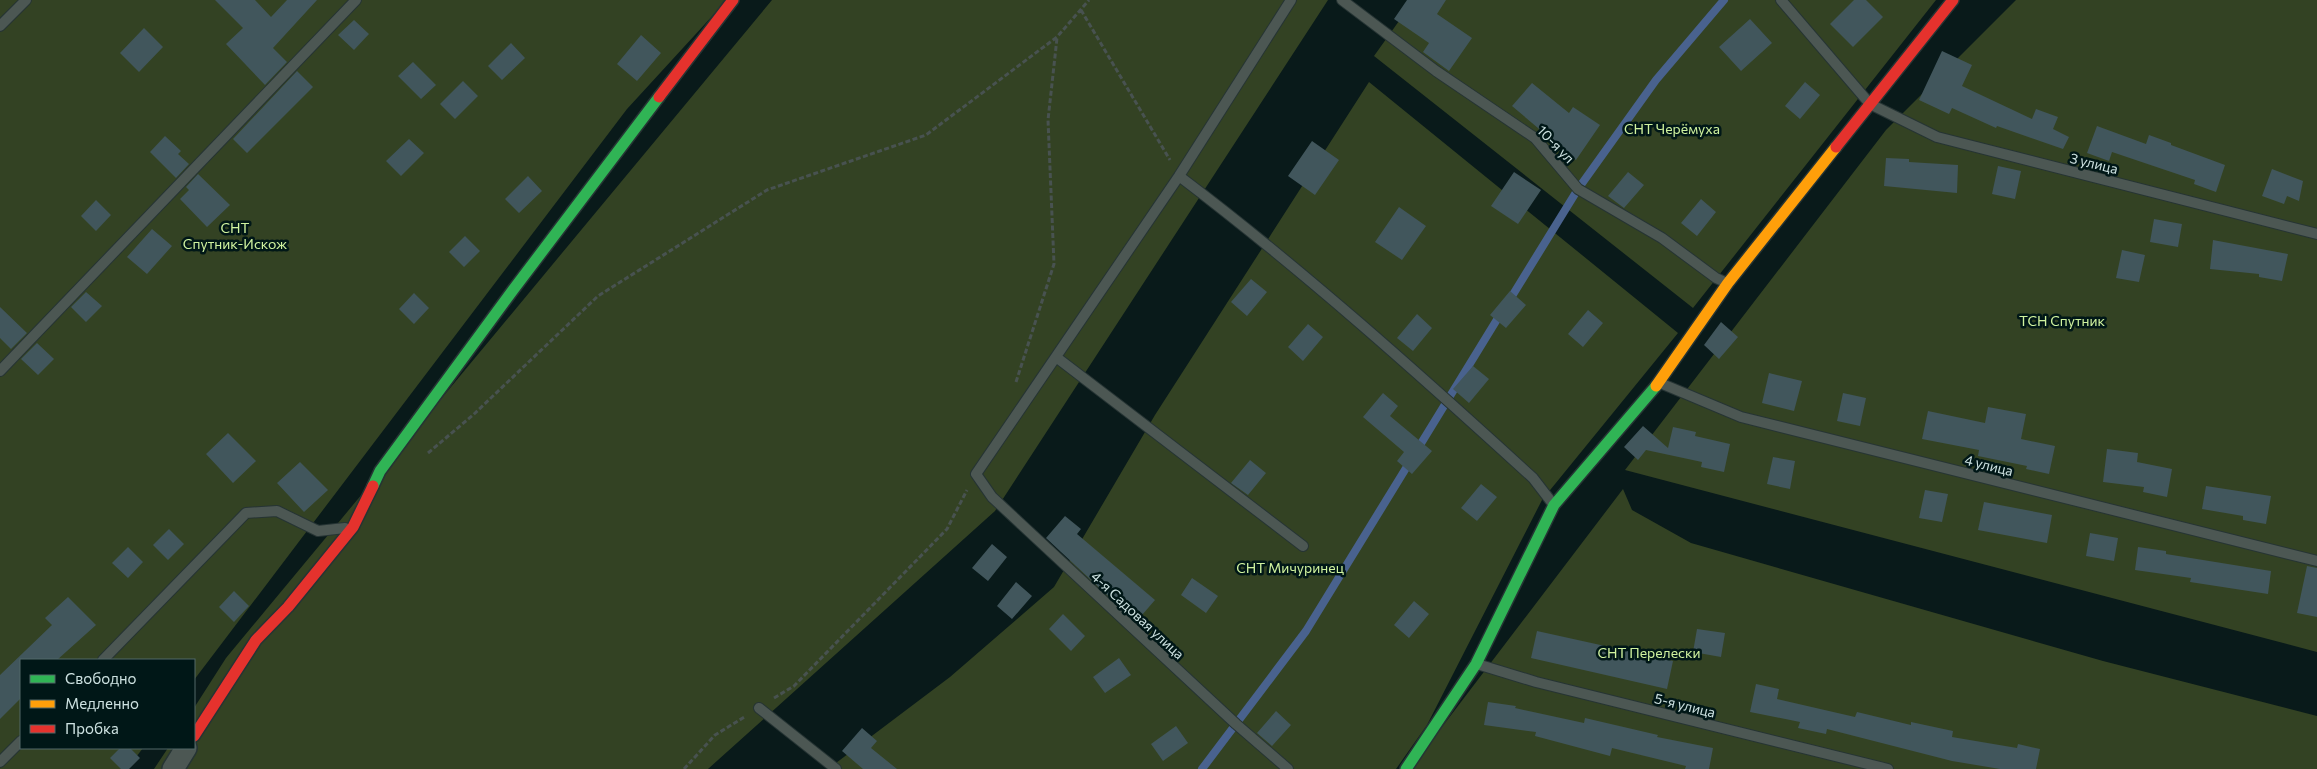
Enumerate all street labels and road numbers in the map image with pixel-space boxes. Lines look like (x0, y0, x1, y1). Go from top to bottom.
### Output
street label: 10-я ул (1534, 122, 1578, 166)
street label: 3 улица (2068, 149, 2120, 177)
street label: 4 улица (1963, 451, 2015, 479)
street label: 4-я Садовая улица (1088, 568, 1188, 662)
street label: 5-я улица (1653, 689, 1717, 721)

